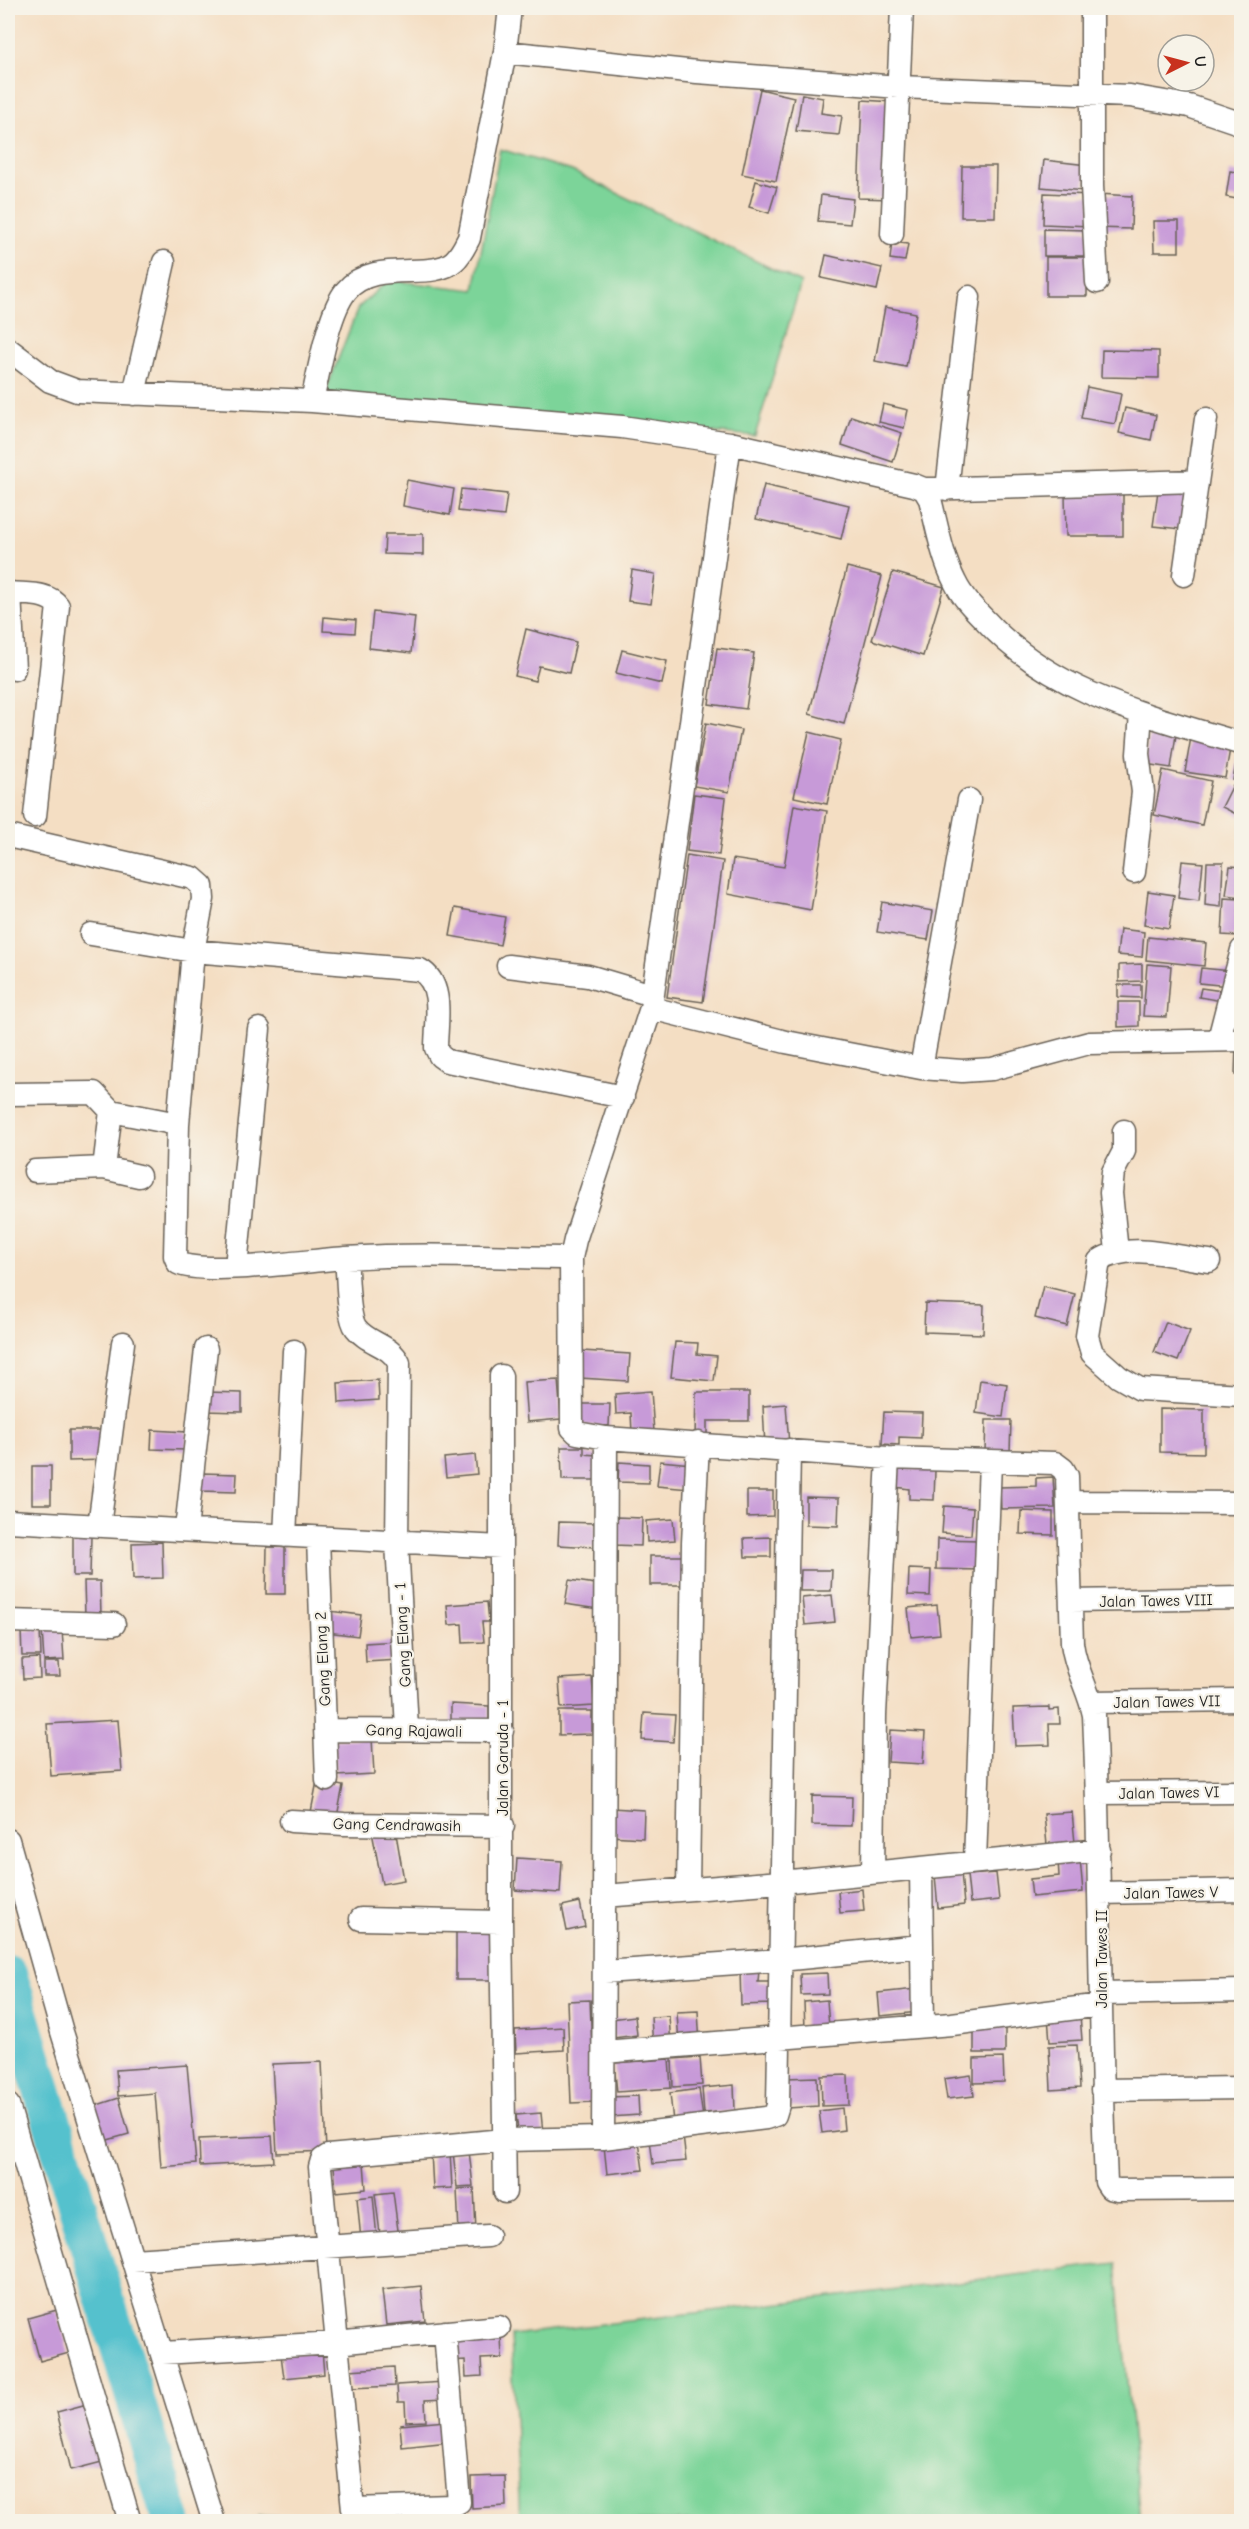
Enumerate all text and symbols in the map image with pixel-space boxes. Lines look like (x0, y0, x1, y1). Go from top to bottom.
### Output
north arrow (1156, 33, 1216, 93)
text: U (1190, 55, 1209, 68)
street label: Gang Elang - 1 (391, 1582, 415, 1688)
street label: Jalan Tawes VIII (1099, 1591, 1213, 1611)
street label: Gang Elang 2 (312, 1611, 334, 1707)
street label: Jalan Tawes VII (1113, 1692, 1221, 1712)
street label: Jalan Garuda - 1 (494, 1700, 512, 1816)
street label: Gang Rajawali (365, 1721, 462, 1741)
street label: Jalan Tawes VI (1118, 1783, 1220, 1803)
street label: Gang Cendrawasih (333, 1815, 461, 1835)
street label: Jalan Tawes V (1124, 1883, 1219, 1903)
street label: Jalan Tawes II (1093, 1910, 1111, 2008)

